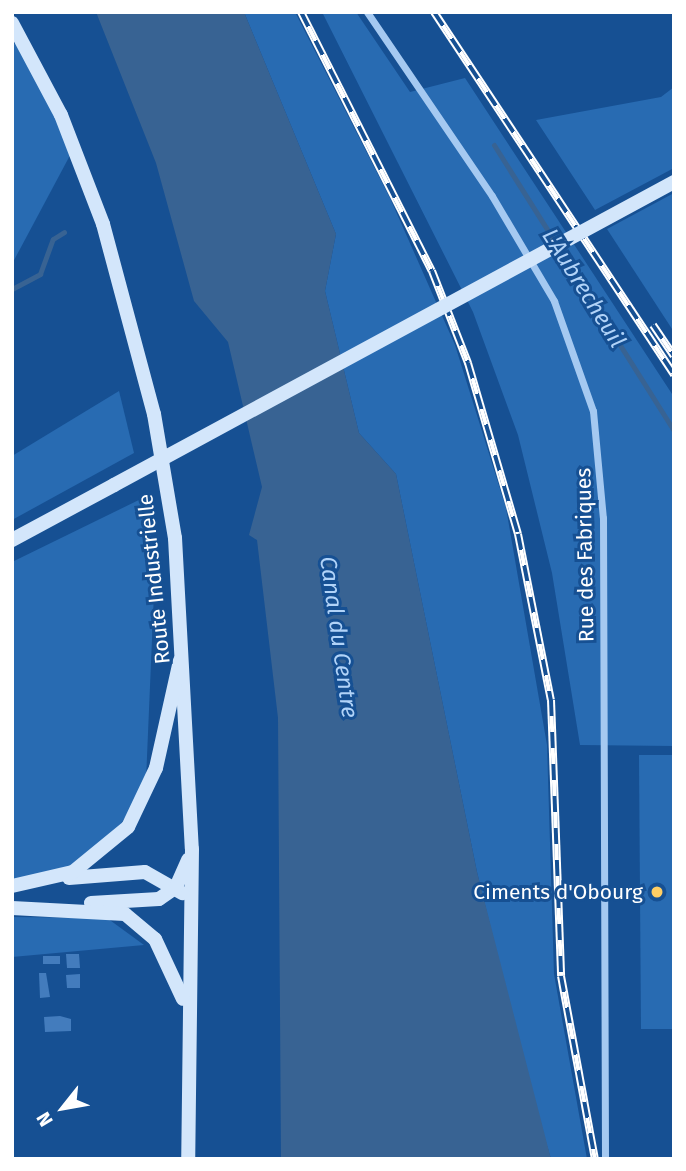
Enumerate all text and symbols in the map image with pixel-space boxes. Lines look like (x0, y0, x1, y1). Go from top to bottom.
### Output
water label: L'Aubrecheuil (537, 223, 631, 353)
street label: Rue des Fabriques (571, 468, 599, 642)
street label: Route Industrielle (133, 493, 175, 665)
water label: Canal du Centre (314, 554, 364, 720)
place label: Ciments d'Obourg (473, 879, 643, 905)
marker: Ciments d'Obourg (649, 884, 665, 900)
north arrow (28, 1073, 98, 1143)
text: N (31, 1108, 58, 1130)

